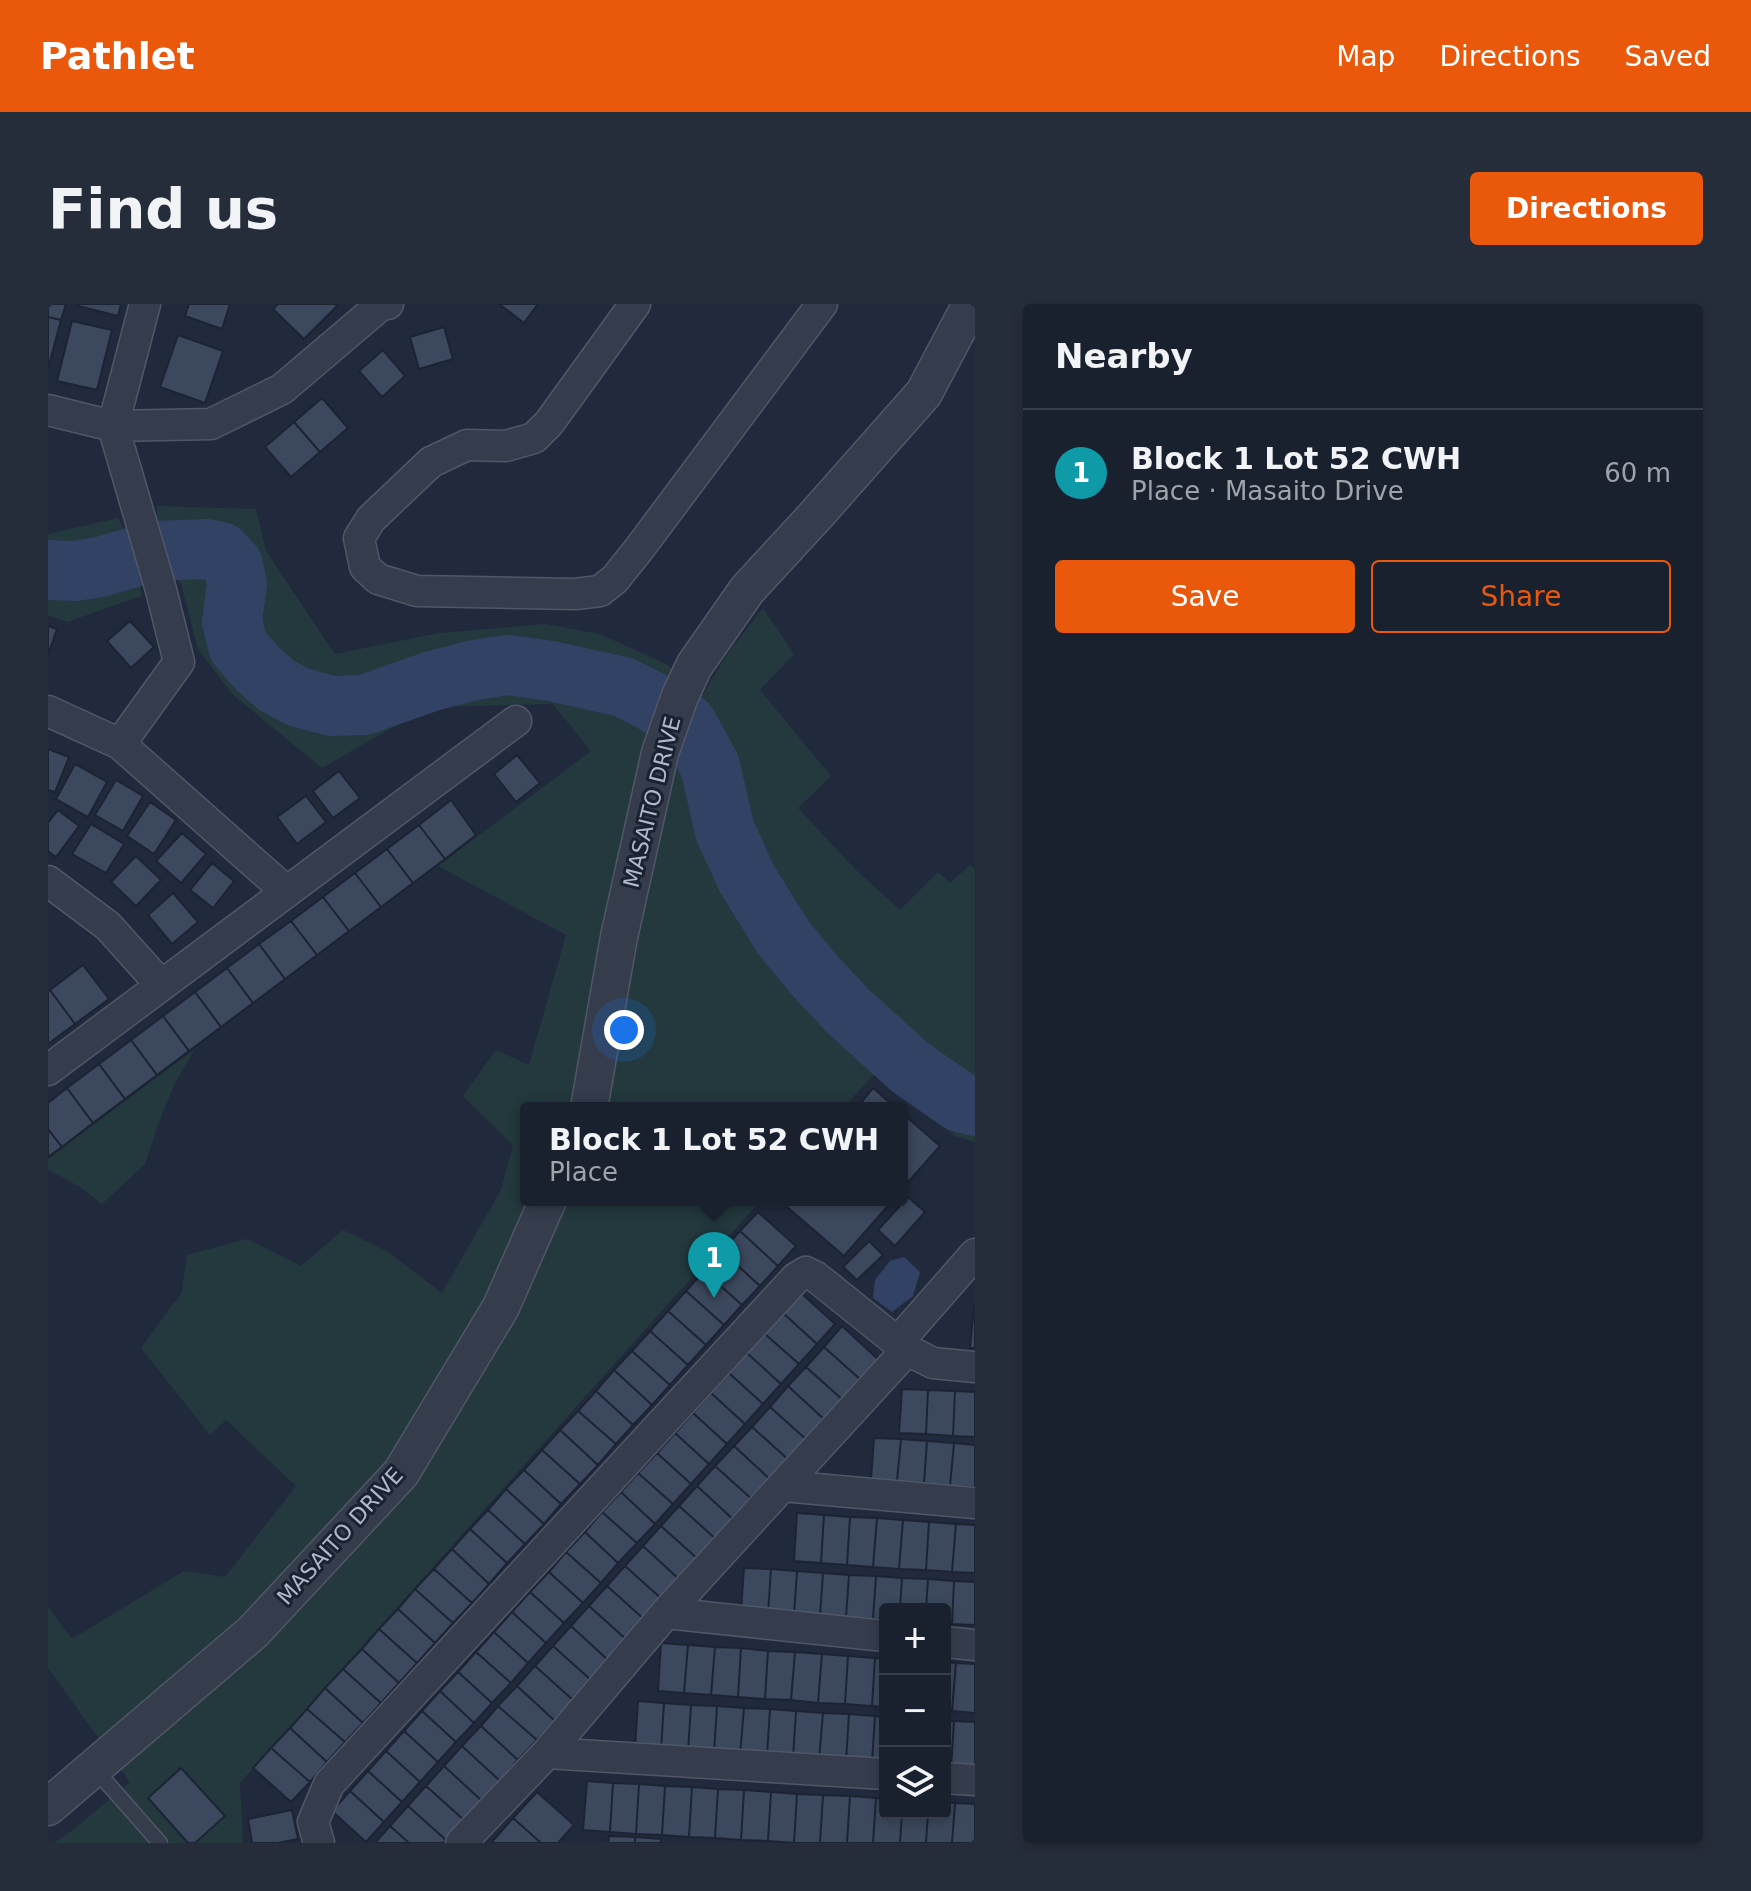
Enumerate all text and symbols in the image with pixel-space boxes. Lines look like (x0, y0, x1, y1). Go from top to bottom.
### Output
text: Pathlet (40, 34, 195, 78)
text: Map (1336, 40, 1395, 73)
text: Directions (1439, 40, 1580, 73)
text: Saved (1624, 40, 1711, 73)
button: Directions (1470, 172, 1703, 245)
text: Find us (48, 176, 278, 241)
text: Nearby (1055, 336, 1193, 376)
text: Block 1 Lot 52 CWH (1131, 441, 1461, 476)
text: 1 (1072, 458, 1090, 488)
text: 60 m (1604, 458, 1671, 488)
text: Place · Masaito Drive (1131, 476, 1404, 506)
button: Save (1055, 560, 1355, 633)
button: Share (1371, 560, 1671, 633)
street label: MASAITO DRIVE (619, 714, 685, 890)
your location (604, 1010, 644, 1050)
popup (520, 1102, 908, 1206)
text: Block 1 Lot 52 CWH (549, 1122, 879, 1157)
text: Place (549, 1157, 618, 1187)
pin: 1 (688, 1232, 740, 1298)
street label: MASAITO DRIVE (272, 1462, 408, 1610)
map controls (879, 1603, 951, 1819)
button: + (879, 1603, 951, 1675)
button: − (879, 1675, 951, 1747)
button: layers (879, 1747, 951, 1819)

